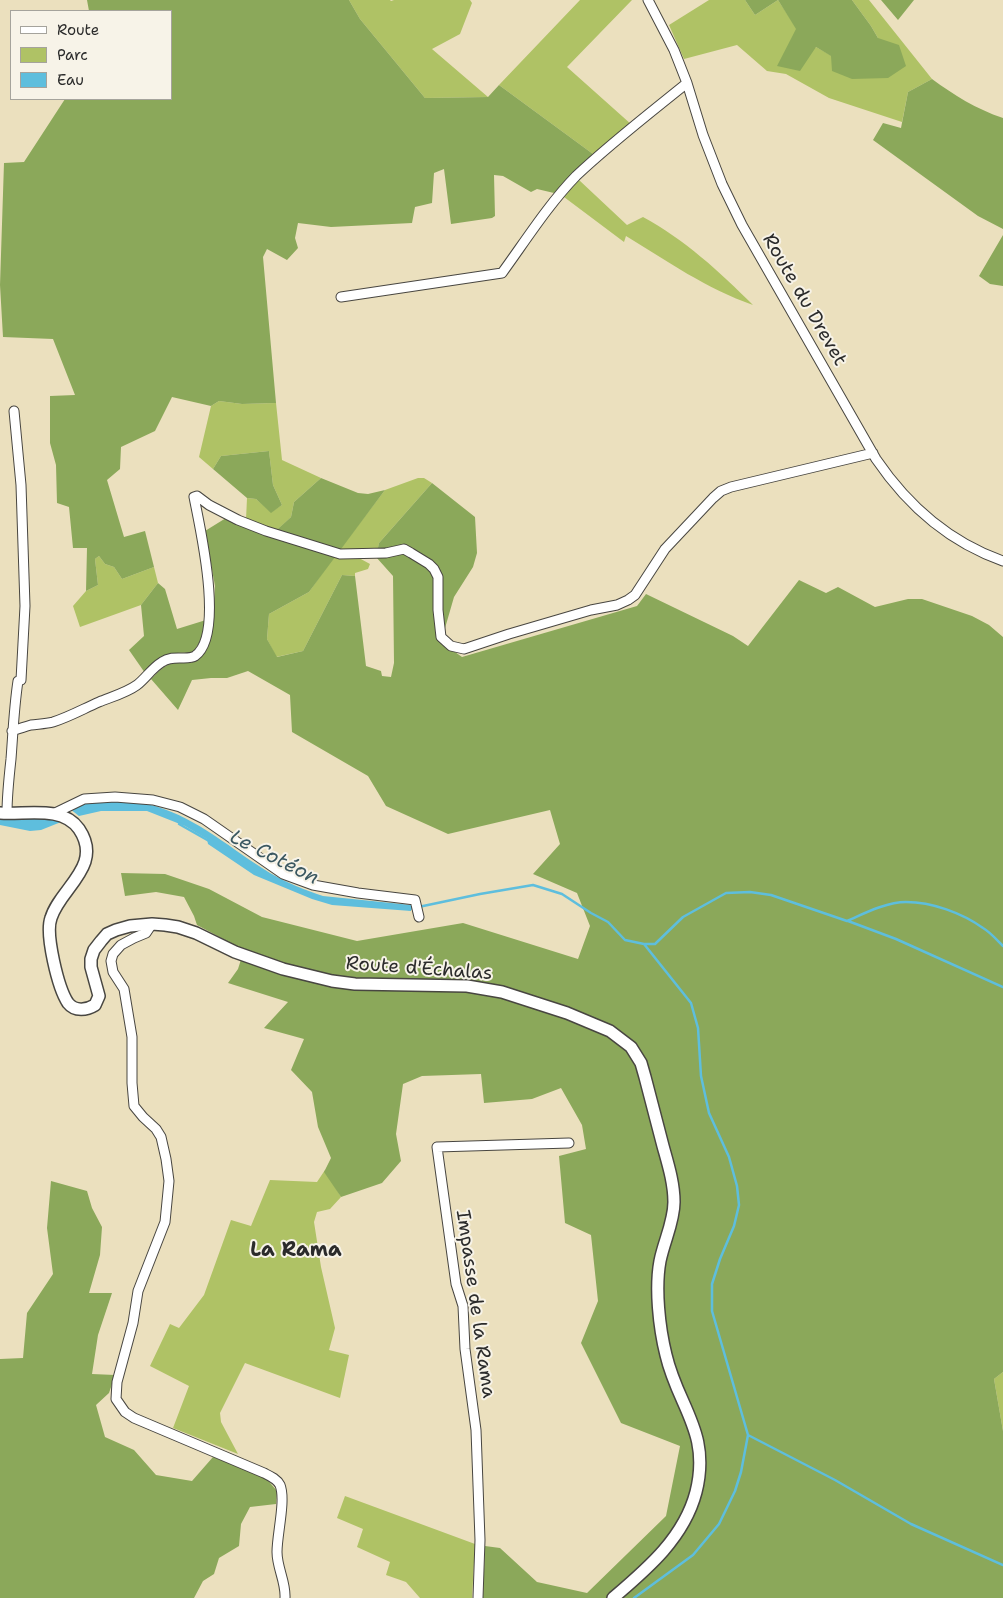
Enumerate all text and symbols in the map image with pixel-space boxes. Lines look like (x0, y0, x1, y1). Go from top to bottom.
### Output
legend (10, 10, 172, 100)
text: Route (57, 20, 99, 40)
text: Parc (57, 45, 88, 65)
text: Eau (57, 70, 84, 90)
street label: Route du Drevet (757, 230, 851, 370)
water label: Le Cotéon (226, 825, 322, 891)
street label: Route d'Échalas (345, 953, 493, 985)
street label: Impasse de la Rama (450, 1208, 500, 1400)
district label: La Rama (250, 1239, 342, 1263)

